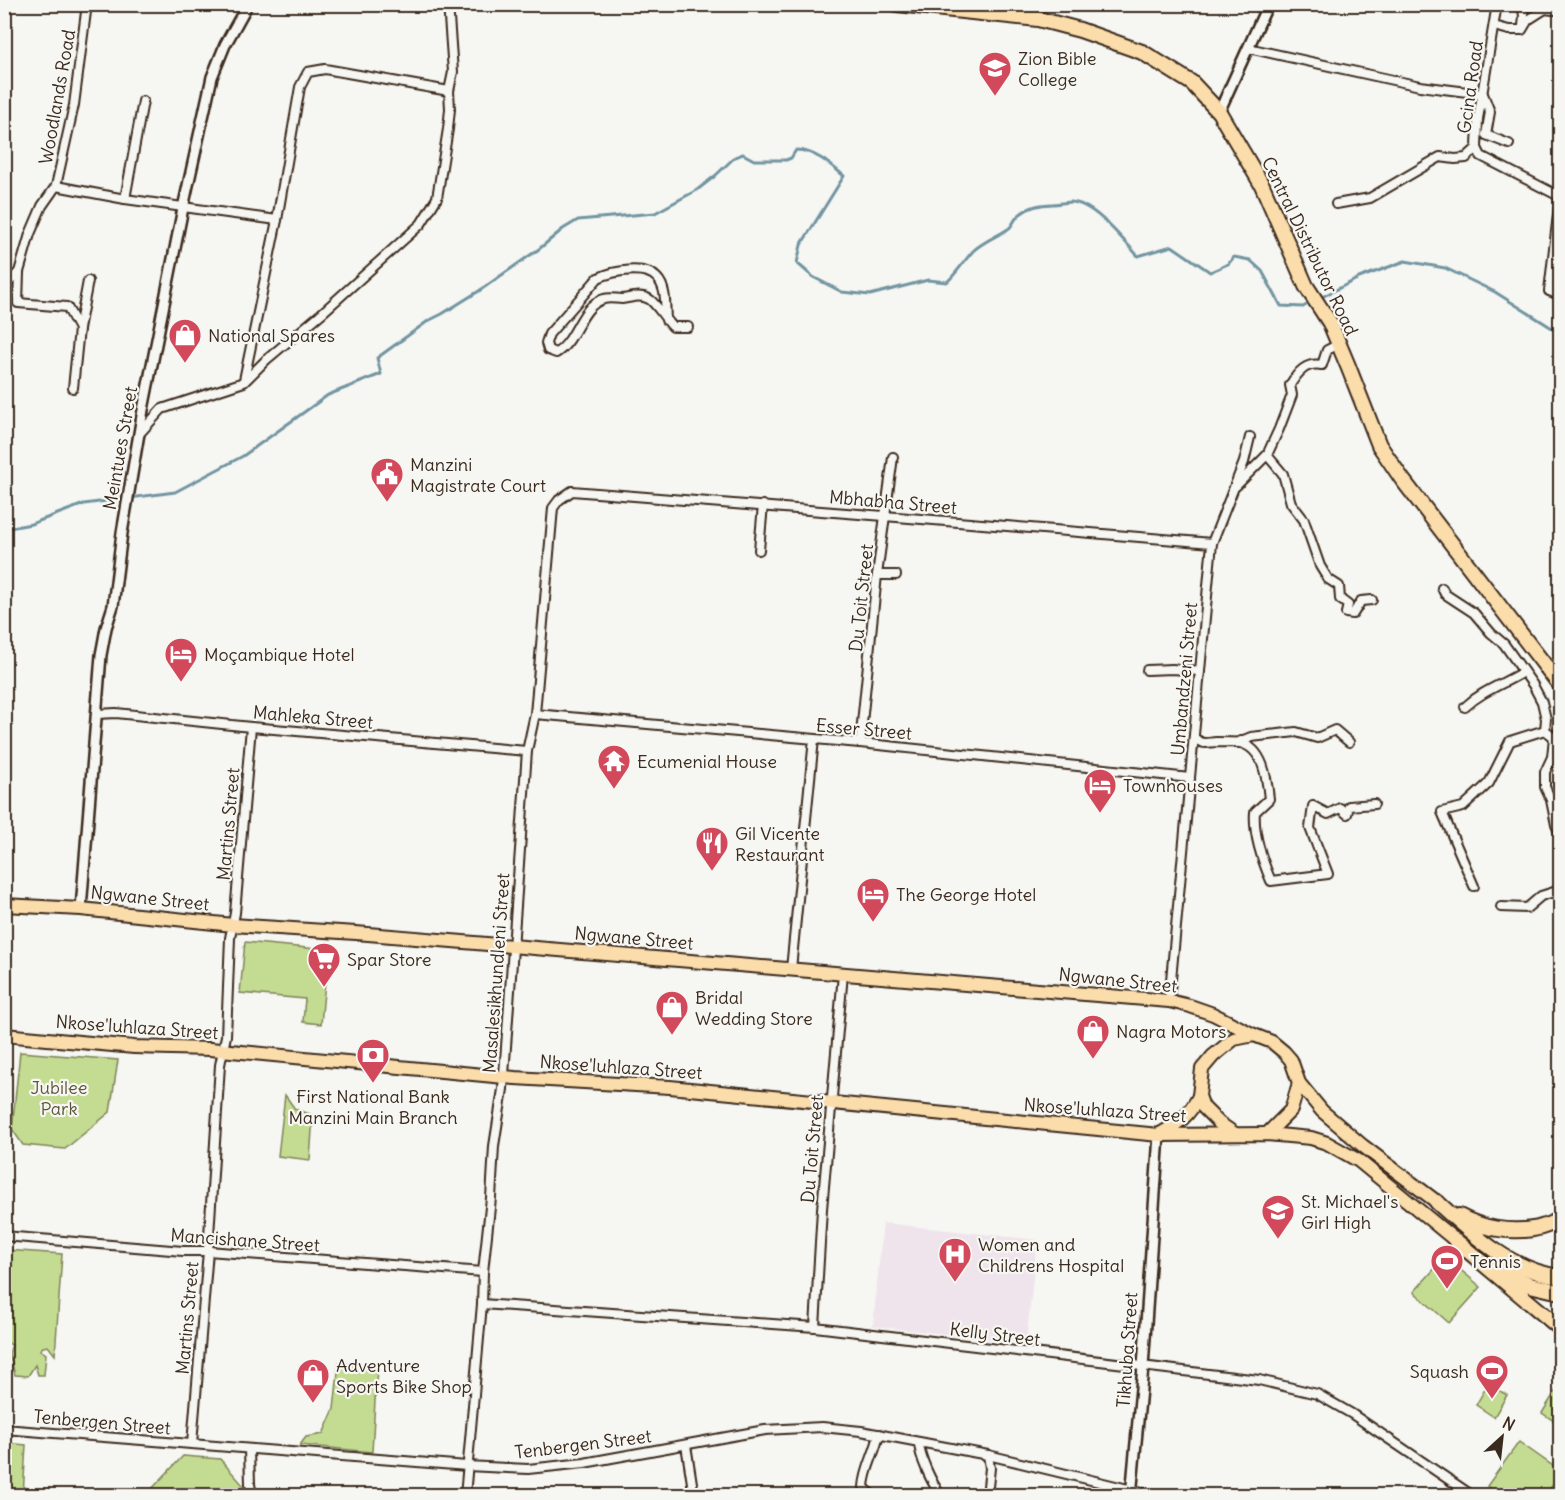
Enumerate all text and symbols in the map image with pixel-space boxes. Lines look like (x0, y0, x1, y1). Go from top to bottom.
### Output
street label: Woodlands Road (34, 27, 80, 166)
street label: Gcina Road (1452, 39, 1488, 135)
place label: Zion Bible College (1018, 47, 1097, 91)
school or university icon: Zion Bible College (977, 50, 1013, 97)
street label: Central Distributor Road (1257, 153, 1363, 340)
shop icon: National Spares (167, 317, 203, 364)
place label: National Spares (208, 324, 335, 347)
street label: Meintues Street (98, 384, 142, 512)
place label: Manzini Magistrate Court (410, 453, 546, 497)
public building icon: Manzini Magistrate Court (369, 456, 405, 503)
street label: Mbhabha Street (828, 485, 958, 519)
street label: Du Toit Street (844, 543, 878, 653)
street label: Umbandzeni Street (1166, 601, 1202, 757)
hotel icon: Moçambique Hotel (163, 636, 199, 683)
place label: Moçambique Hotel (204, 643, 355, 666)
street label: Mahleka Street (252, 700, 374, 734)
street label: Esser Street (815, 713, 913, 745)
temple icon: Ecumenial House (596, 743, 632, 790)
place label: Ecumenial House (637, 750, 777, 773)
street label: Martins Street (212, 767, 244, 881)
hotel icon: Townhouses (1082, 767, 1118, 814)
place label: Townhouses (1123, 774, 1223, 797)
place label: Gil Vicente Restaurant (735, 822, 824, 866)
restaurant icon: Gil Vicente Restaurant (694, 825, 730, 872)
street label: Masalesikhundleni Street (478, 872, 514, 1074)
hotel icon: The George Hotel (855, 876, 891, 923)
street label: Ngwane Street (90, 880, 210, 916)
place label: The George Hotel (896, 883, 1036, 906)
street label: Ngwane Street (574, 921, 694, 955)
supermarket icon: Spar Store (306, 941, 342, 988)
place label: Spar Store (347, 948, 432, 971)
street label: Ngwane Street (1058, 962, 1178, 998)
place label: Bridal Wedding Store (695, 986, 813, 1030)
shop icon: Bridal Wedding Store (654, 989, 690, 1036)
street label: Nkose'luhlaza Street (55, 1010, 219, 1044)
shop icon: Nagra Motors (1075, 1013, 1111, 1060)
place label: Nagra Motors (1116, 1020, 1226, 1043)
bank icon: First National Bank Manzini Main Branch (355, 1037, 391, 1084)
street label: Nkose'luhlaza Street (539, 1050, 703, 1084)
park label: Jubilee Park (30, 1076, 88, 1120)
place label: First National Bank Manzini Main Branch (288, 1085, 458, 1129)
street label: Nkose'luhlaza Street (1023, 1093, 1187, 1127)
street label: Du Toit Street (796, 1094, 828, 1204)
place label: St. Michael's Girl High (1301, 1190, 1398, 1234)
school or university icon: St. Michael's Girl High (1260, 1193, 1296, 1240)
street label: Mancishane Street (170, 1223, 320, 1257)
place label: Women and Childrens Hospital (978, 1233, 1124, 1277)
hospital icon: Women and Childrens Hospital (937, 1236, 973, 1283)
sports icon: Tennis (1429, 1243, 1465, 1290)
place label: Tennis (1470, 1250, 1521, 1273)
street label: Martins Street (171, 1261, 203, 1375)
street label: Tikhuba Street (1111, 1291, 1143, 1409)
street label: Kelly Street (948, 1317, 1042, 1351)
sports icon: Squash (1474, 1353, 1510, 1400)
place label: Adventure Sports Bike Shop (336, 1354, 472, 1398)
shop icon: Adventure Sports Bike Shop (295, 1357, 331, 1404)
place label: Squash (1410, 1360, 1469, 1383)
street label: Tenbergen Street (32, 1405, 172, 1439)
north arrow (1472, 1407, 1532, 1467)
text: N (1499, 1412, 1518, 1435)
street label: Tenbergen Street (513, 1424, 653, 1464)

